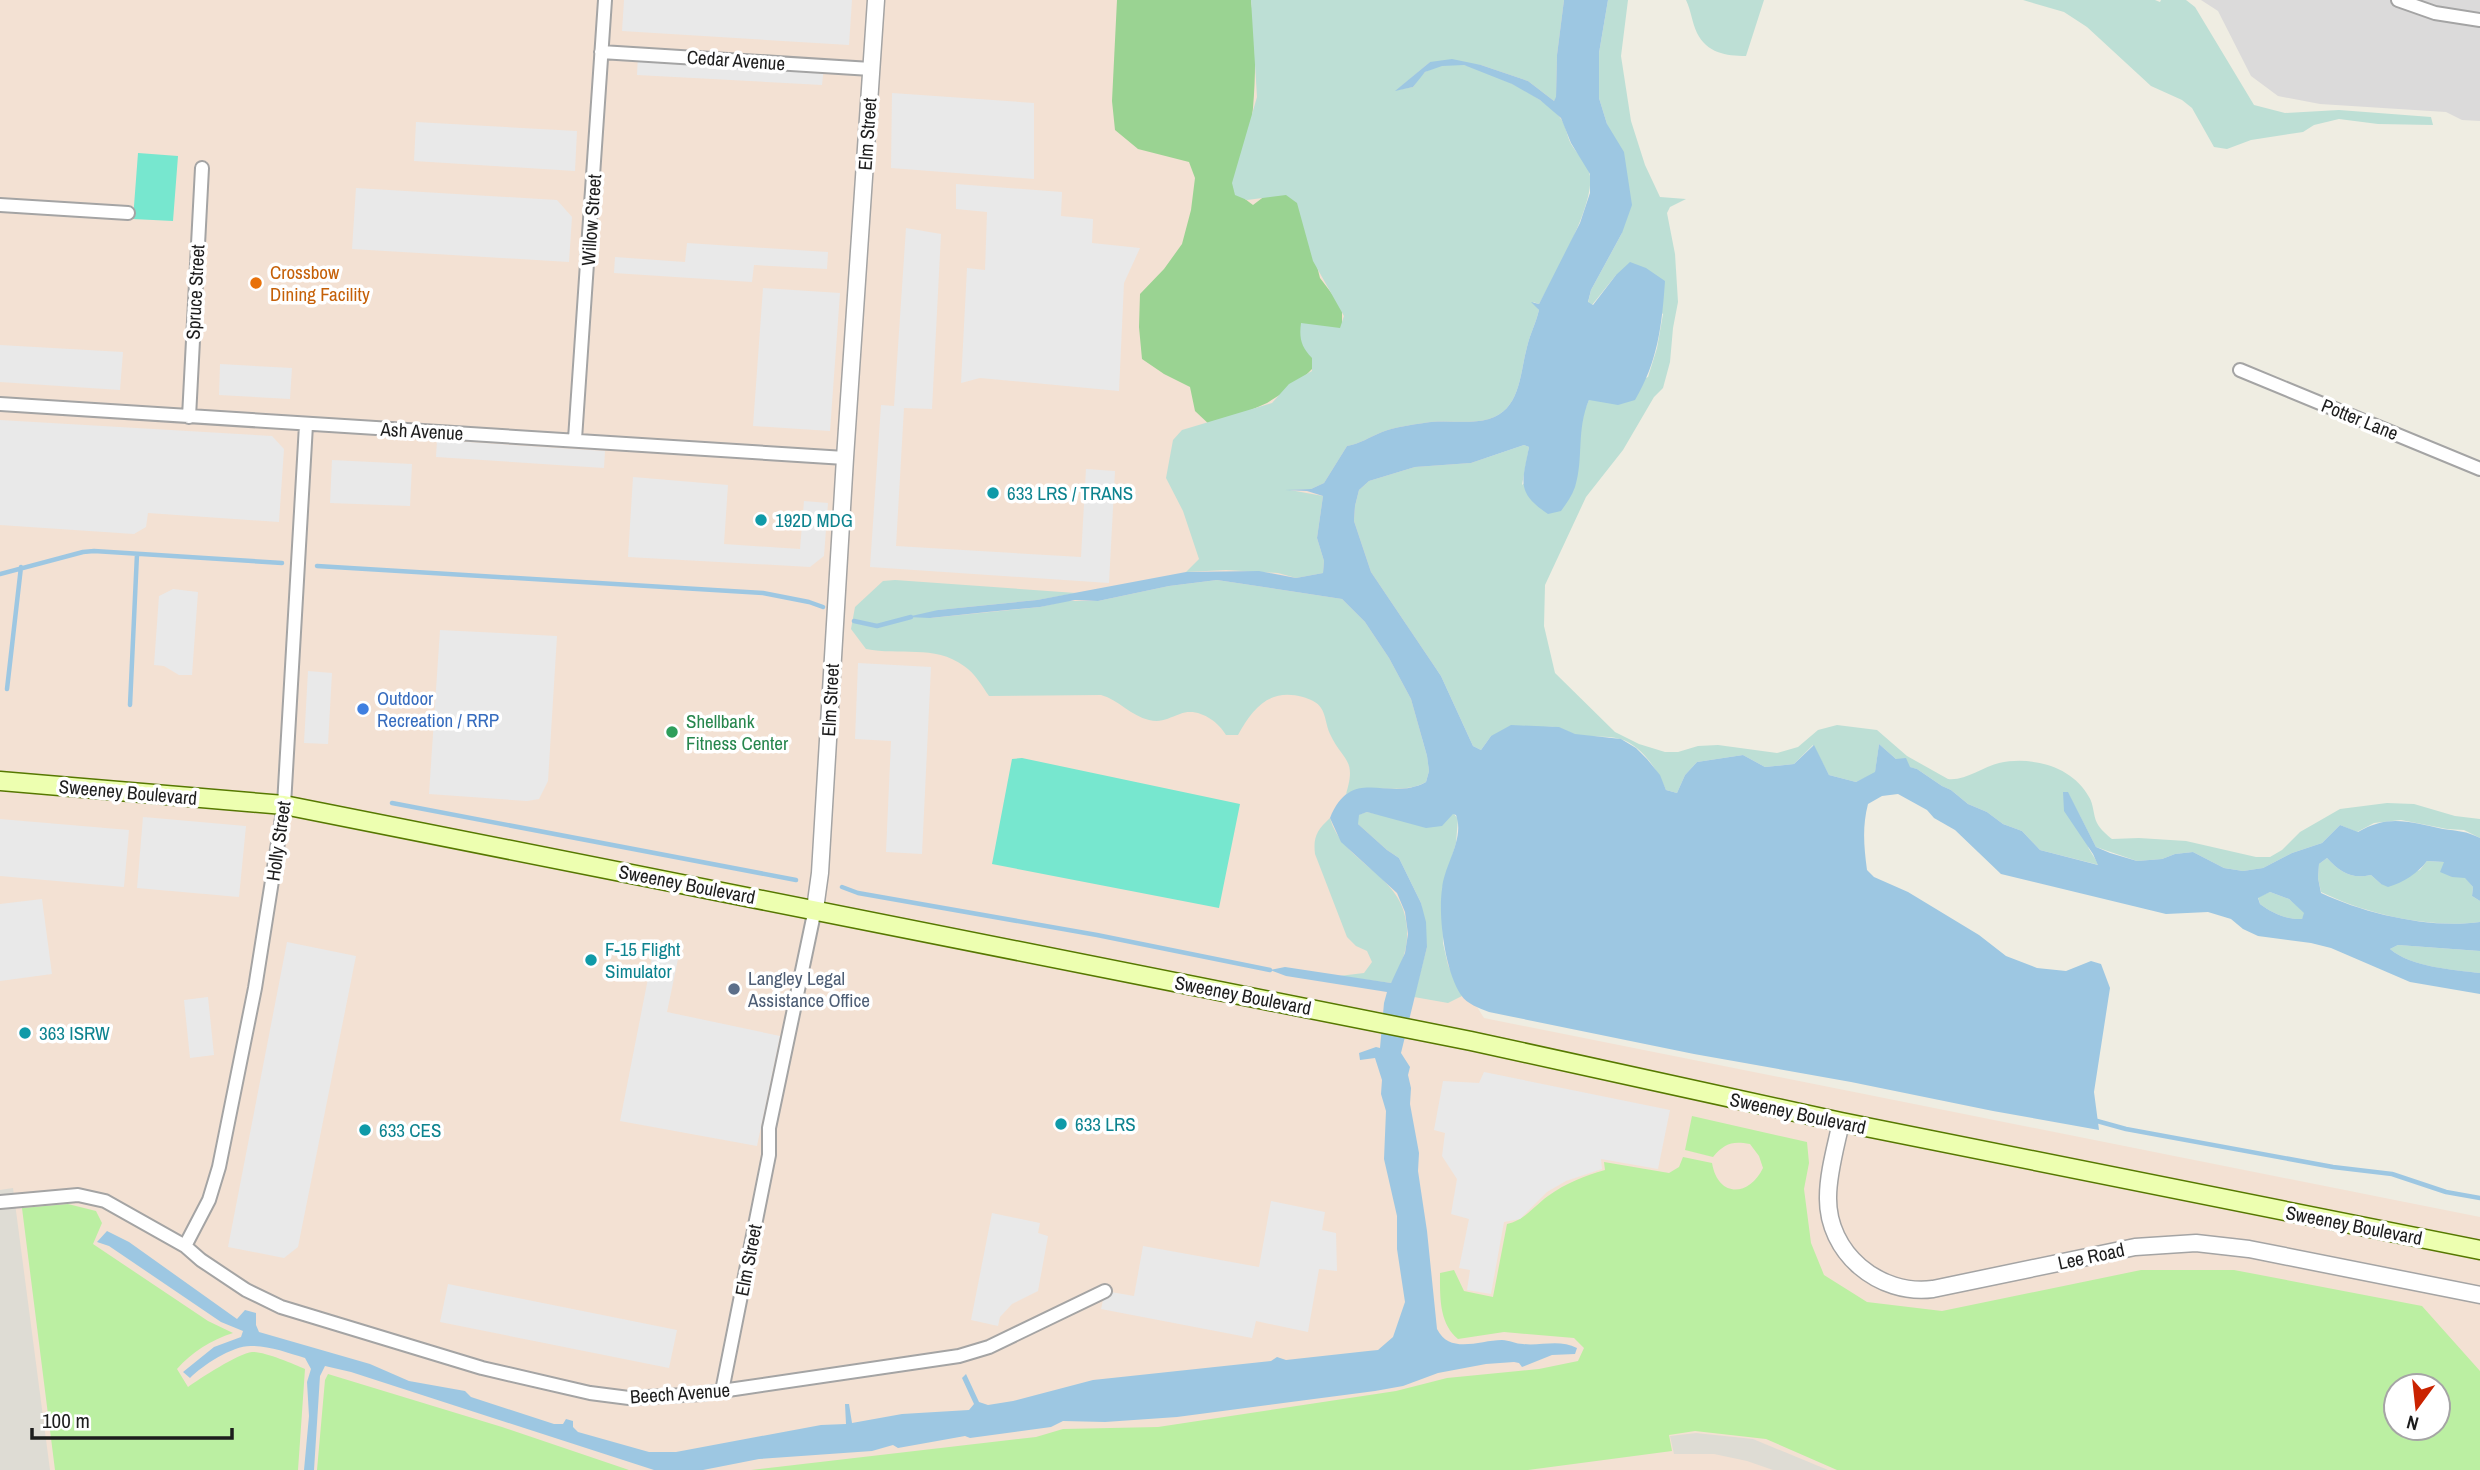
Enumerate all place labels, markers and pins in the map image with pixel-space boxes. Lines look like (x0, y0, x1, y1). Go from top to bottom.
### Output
place label: Crossbow Dining Facility (270, 259, 370, 307)
marker: Crossbow Dining Facility (248, 275, 264, 291)
place label: 633 LRS / TRANS (1007, 480, 1133, 506)
marker: 633 LRS / TRANS (985, 485, 1001, 501)
place label: 192D MDG (775, 507, 853, 533)
marker: 192D MDG (753, 512, 769, 528)
place label: Outdoor Recreation / RRP (377, 685, 499, 733)
marker: Outdoor Recreation / RRP (355, 701, 371, 717)
place label: Shellbank Fitness Center (686, 708, 789, 756)
marker: Shellbank Fitness Center (664, 724, 680, 740)
place label: F-15 Flight Simulator (605, 936, 681, 984)
marker: F-15 Flight Simulator (583, 952, 599, 968)
place label: Langley Legal Assistance Office (747, 965, 870, 1013)
marker: Langley Legal Assistance Office (726, 981, 742, 997)
place label: 363 ISRW (39, 1020, 110, 1046)
marker: 363 ISRW (17, 1025, 33, 1041)
place label: 633 LRS (1075, 1111, 1136, 1137)
marker: 633 LRS (1053, 1116, 1069, 1132)
place label: 633 CES (379, 1117, 441, 1143)
marker: 633 CES (357, 1122, 373, 1138)

